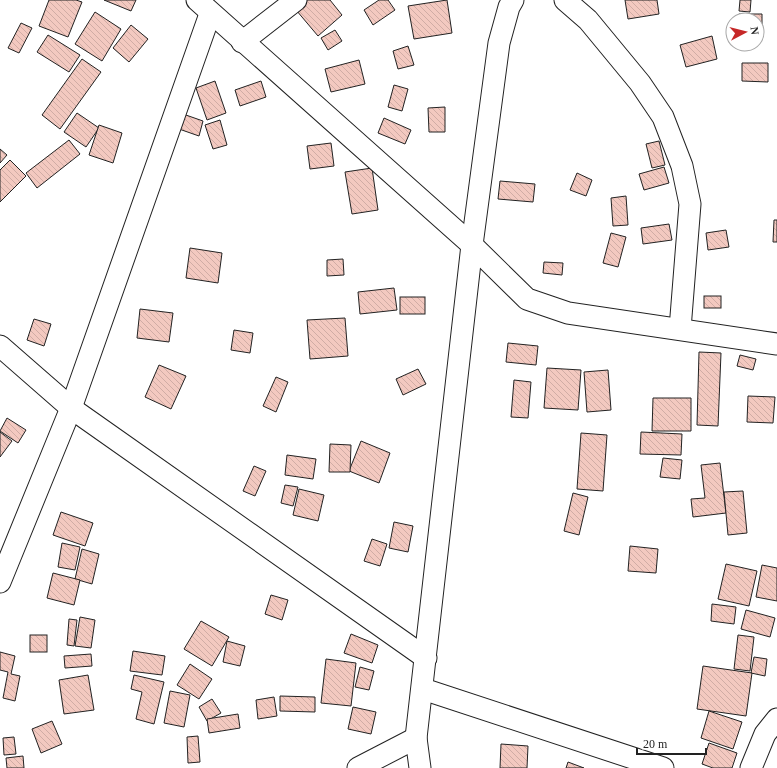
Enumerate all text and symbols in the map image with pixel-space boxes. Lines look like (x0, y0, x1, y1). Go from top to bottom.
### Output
north arrow (725, 12, 765, 52)
text: N (748, 26, 761, 36)
scale bar (637, 730, 706, 756)
text: 20 m (643, 737, 668, 751)

